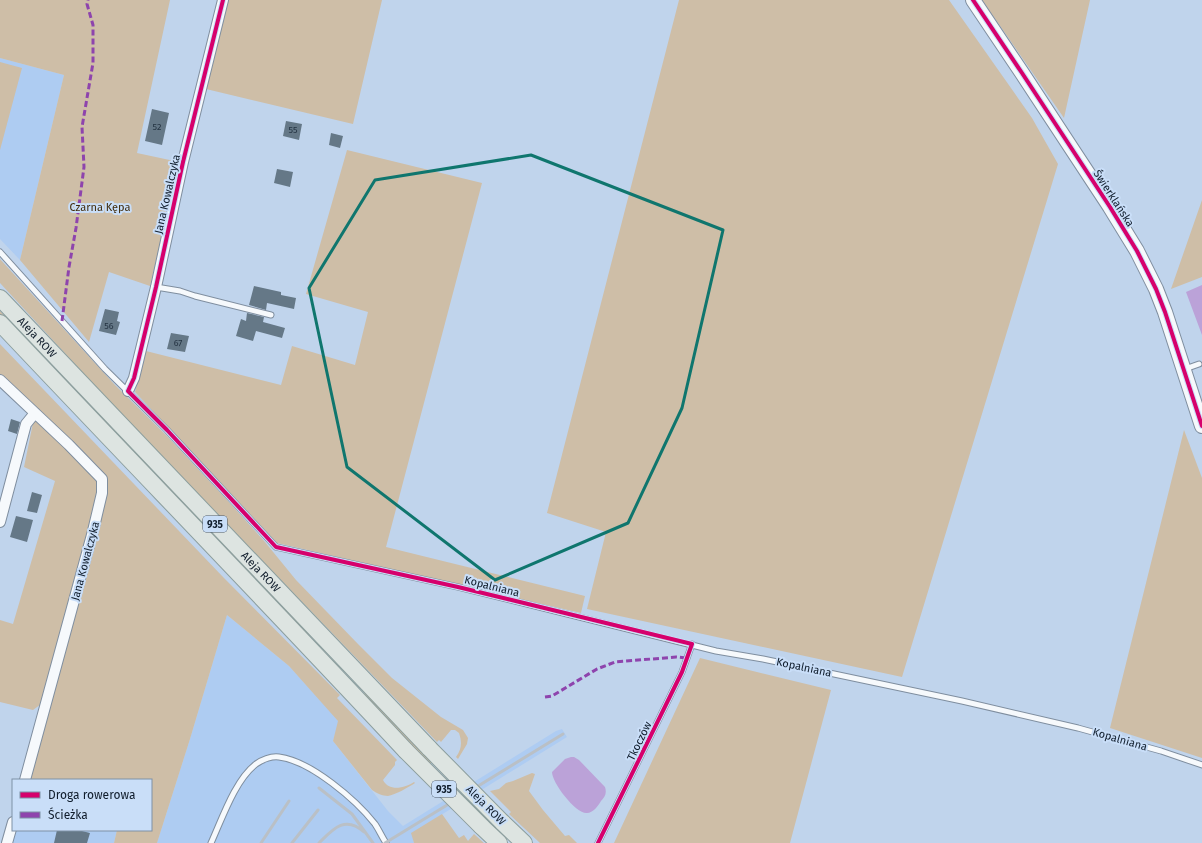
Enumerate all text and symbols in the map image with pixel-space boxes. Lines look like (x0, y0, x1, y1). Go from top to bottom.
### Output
house number: 52 (153, 122, 161, 132)
house number: 55 (289, 125, 298, 135)
street label: Jana Kowalczyka (152, 153, 183, 235)
street label: Świerklańska (1090, 167, 1138, 229)
park label: Czarna Kępa (69, 201, 131, 214)
street label: Aleja ROW (15, 315, 59, 360)
house number: 56 (104, 321, 114, 331)
house number: 67 (174, 338, 182, 348)
road number: 935 (203, 516, 227, 532)
street label: Jana Kowalczyka (69, 520, 102, 602)
street label: Aleja ROW (238, 549, 283, 595)
street label: Kopalniana (463, 573, 521, 600)
street label: Kopalniana (775, 655, 833, 680)
street label: Tkoczów (624, 719, 655, 763)
street label: Kopalniana (1091, 725, 1149, 753)
legend (12, 779, 152, 831)
road number: 935 (432, 781, 456, 797)
street label: Aleja ROW (463, 783, 508, 828)
text: Droga rowerowa (48, 788, 135, 802)
text: Ścieżka (48, 807, 88, 822)

